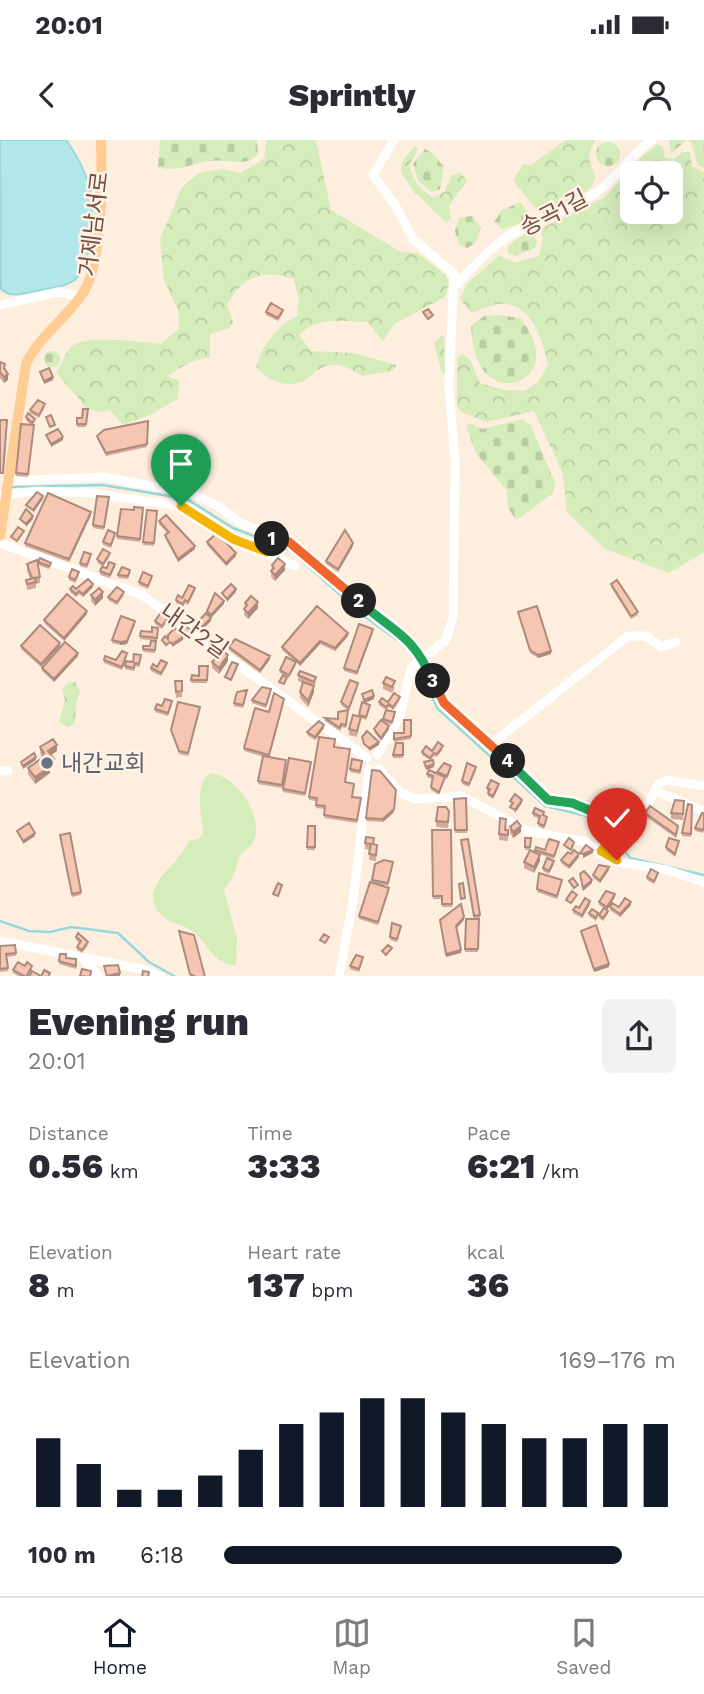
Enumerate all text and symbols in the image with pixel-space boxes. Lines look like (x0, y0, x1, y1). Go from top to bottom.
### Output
text: 20:01 (35, 10, 103, 40)
icon: back (28, 76, 66, 114)
text: Sprintly (288, 76, 416, 114)
icon: person (638, 76, 676, 114)
map controls (620, 161, 683, 224)
button: locate (620, 161, 683, 224)
street label: 거제남서로 (74, 170, 114, 278)
street label: 송곡1길 (516, 185, 592, 241)
pin (151, 434, 211, 506)
icon: arrive (162, 445, 200, 483)
pin: 1 (254, 522, 290, 556)
text: 1 (267, 527, 276, 550)
pin: 2 (342, 584, 376, 618)
text: 2 (353, 589, 364, 612)
street label: 내간2길 (155, 598, 233, 664)
pin: 3 (416, 664, 450, 698)
text: 3 (427, 669, 438, 692)
pin: 4 (490, 744, 526, 778)
text: 4 (501, 749, 514, 772)
place label: 내간교회 (61, 750, 146, 777)
marker: 내간교회 (39, 755, 55, 771)
pin (587, 788, 647, 860)
icon: check (598, 799, 636, 837)
button: share (602, 999, 676, 1073)
text: Evening run (28, 1000, 249, 1044)
text: 20:01 (28, 1048, 86, 1075)
text: Distance (28, 1122, 109, 1145)
text: Time (247, 1122, 293, 1145)
text: Pace (467, 1122, 511, 1145)
text: 0.56 (28, 1145, 103, 1187)
text: 3:33 (247, 1145, 321, 1187)
text: 6:21 (467, 1145, 536, 1187)
text: km (103, 1160, 139, 1183)
text: /km (536, 1160, 579, 1183)
text: Elevation (28, 1241, 113, 1264)
text: Heart rate (247, 1241, 341, 1264)
text: kcal (467, 1241, 504, 1264)
text: 8 (28, 1264, 50, 1306)
text: 137 (247, 1264, 305, 1306)
text: 36 (467, 1264, 509, 1306)
text: m (50, 1279, 75, 1302)
text: bpm (305, 1279, 353, 1302)
text: Elevation (28, 1347, 131, 1374)
text: 169–176 m (559, 1347, 676, 1374)
text: 100 m (28, 1542, 96, 1569)
text: 6:18 (140, 1542, 184, 1569)
tab: Home (93, 1614, 147, 1679)
tab: Map (332, 1614, 371, 1679)
tab: Saved (556, 1614, 611, 1679)

